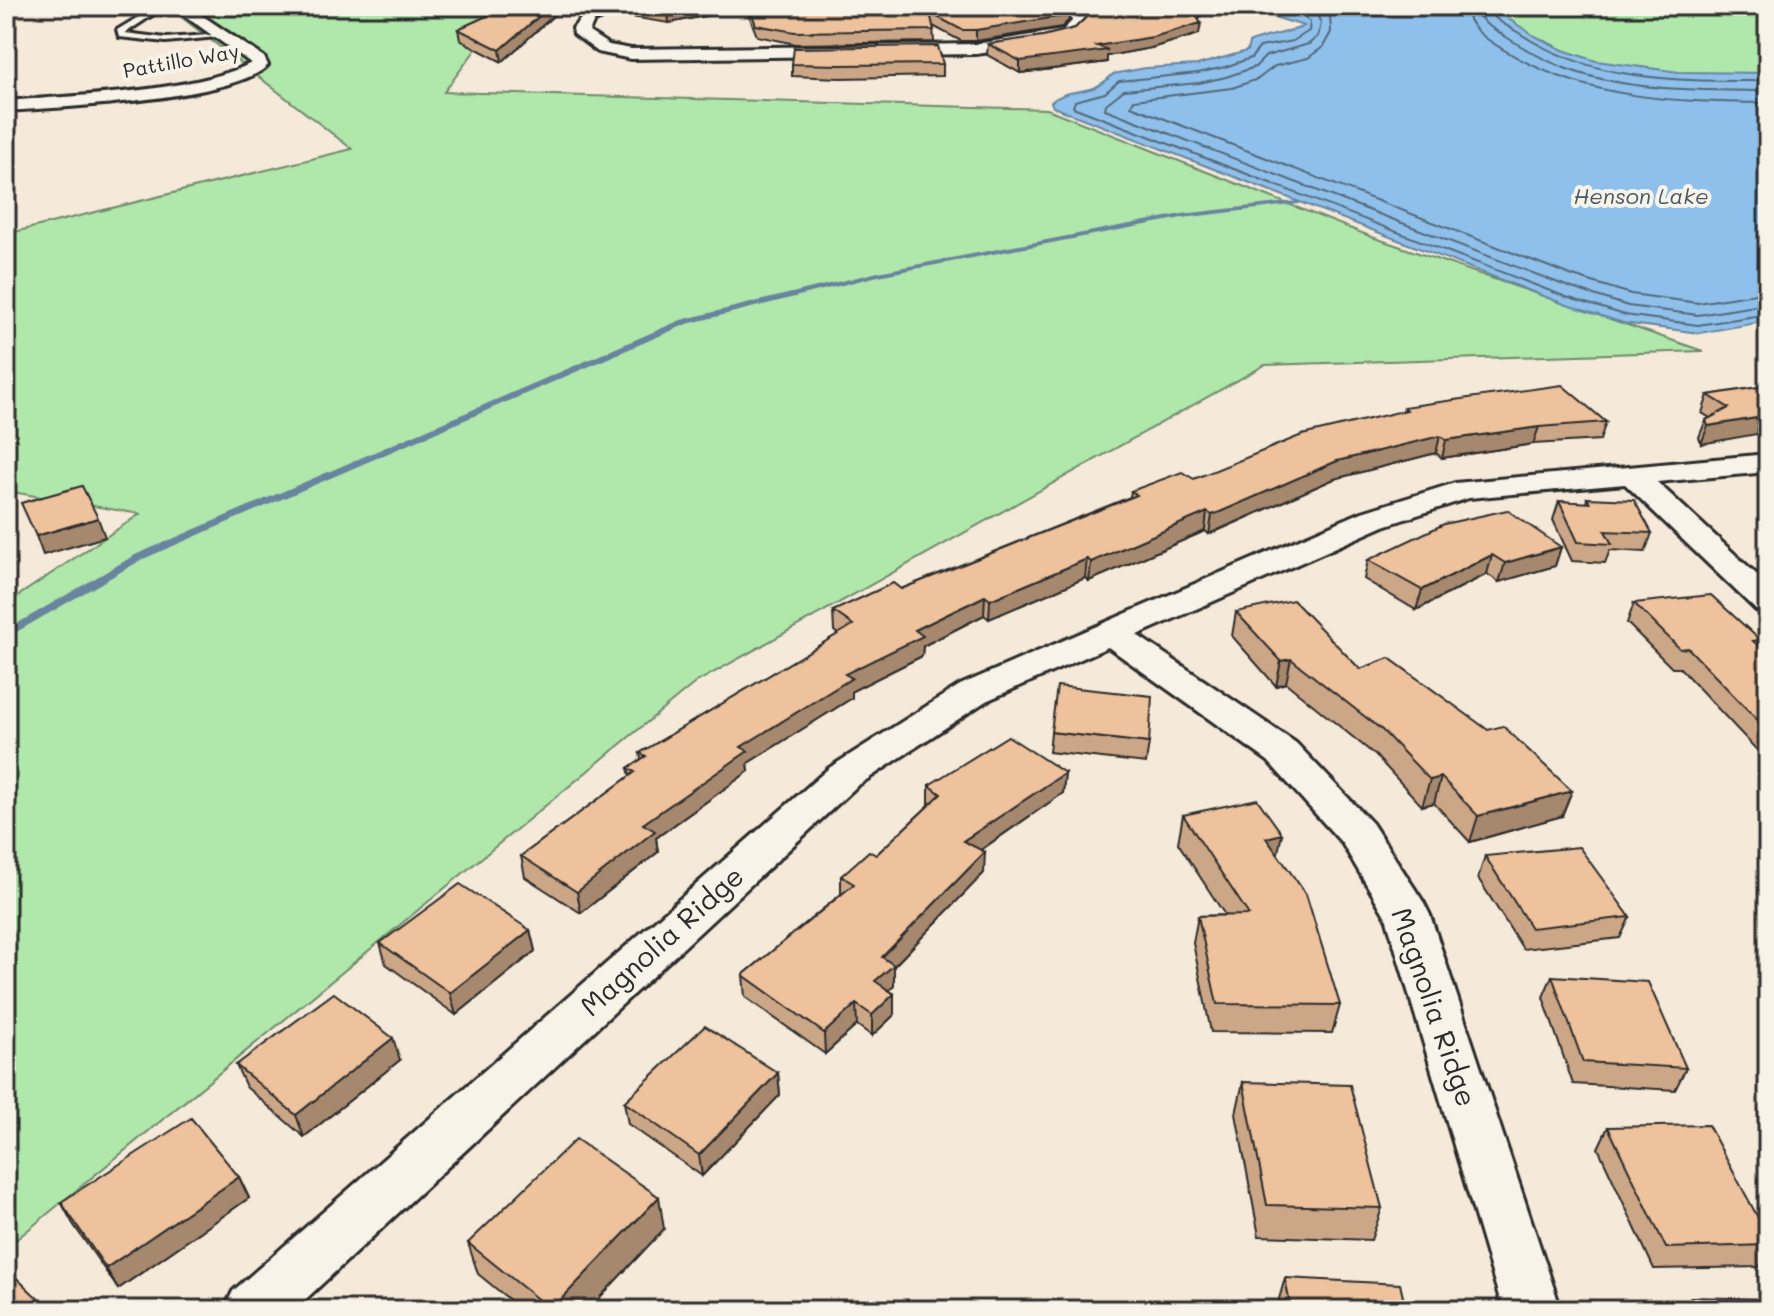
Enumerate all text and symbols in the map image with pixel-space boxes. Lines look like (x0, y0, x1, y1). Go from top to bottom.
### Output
street label: Pattillo Way (121, 37, 241, 83)
water label: Henson Lake (1573, 181, 1709, 210)
street label: Magnolia Ridge (572, 857, 751, 1023)
street label: Magnolia Ridge (1384, 902, 1486, 1111)

